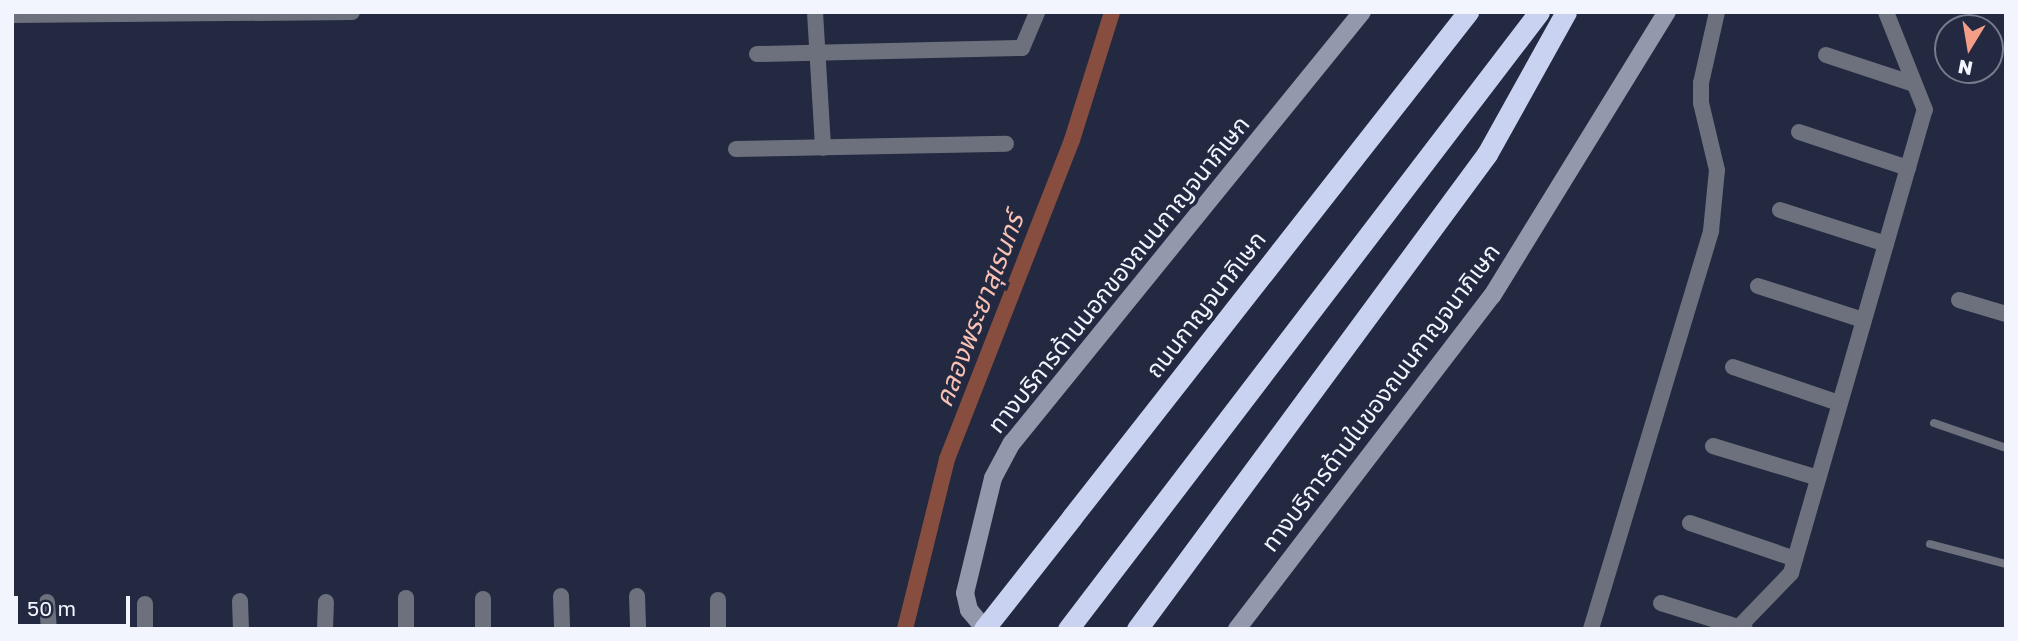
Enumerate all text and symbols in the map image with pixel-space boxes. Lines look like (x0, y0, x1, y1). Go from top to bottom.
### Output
north arrow (1934, 14, 2004, 84)
text: N (1956, 55, 1975, 81)
street label: ทางบริการด้านนอกของถนนกาญจนาภิเษก (981, 110, 1255, 438)
water label: คลองพระยาสุเรนทร์ (928, 209, 1030, 411)
street label: ถนนกาญจนาภิเษก (1139, 225, 1271, 383)
street label: ทางบริการด้านในของถนนกาญจนาภิเษก (1255, 237, 1505, 557)
scale bar (18, 582, 133, 626)
text: 50 m (27, 595, 76, 621)

